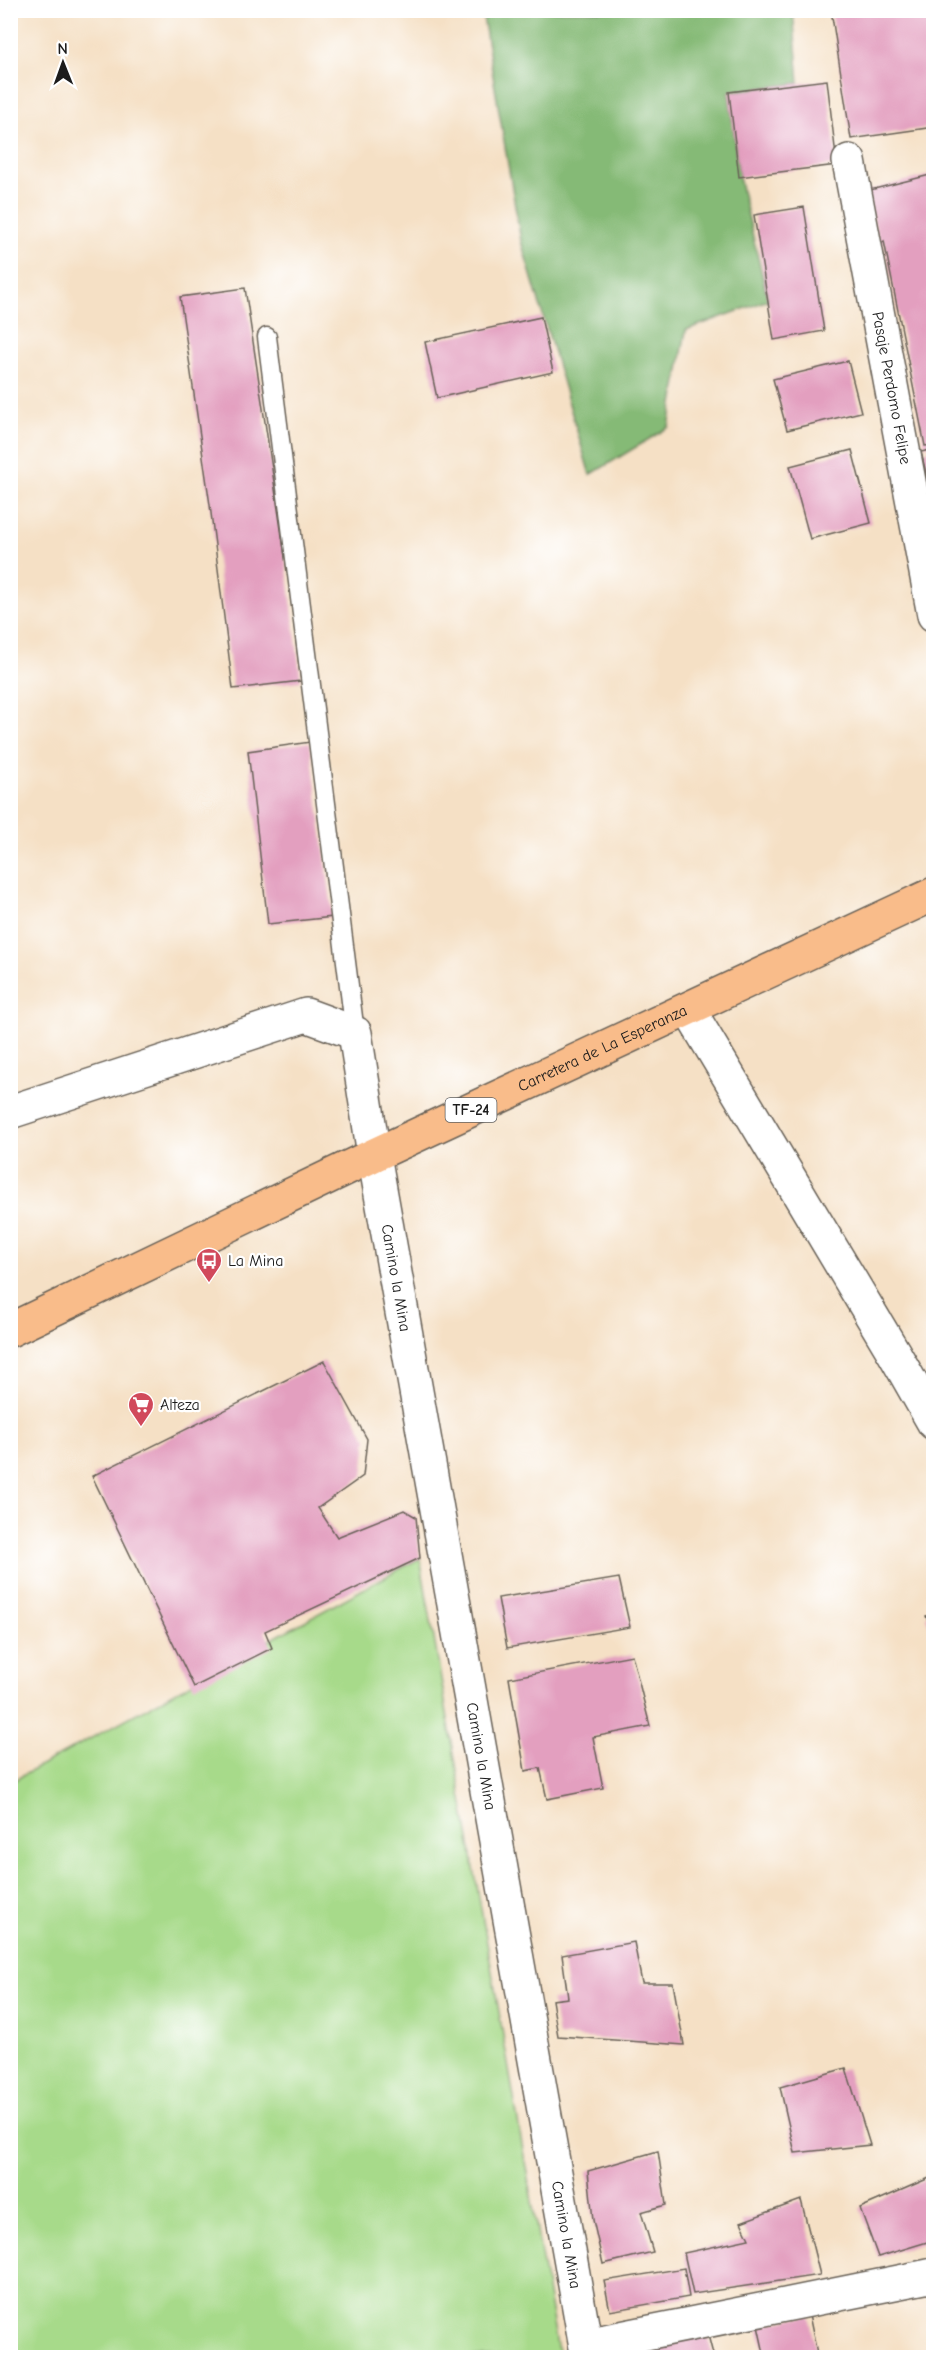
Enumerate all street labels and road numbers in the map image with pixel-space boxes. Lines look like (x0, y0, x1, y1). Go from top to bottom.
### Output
street label: Pasaje Perdomo Felipe (868, 310, 915, 466)
street label: Carretera de La Esperanza (515, 1001, 690, 1096)
road number: TF-24 (446, 1098, 496, 1122)
street label: Camino la Mina (377, 1223, 414, 1333)
street label: Camino la Mina (463, 1701, 499, 1812)
street label: Camino la Mina (548, 2180, 585, 2290)

